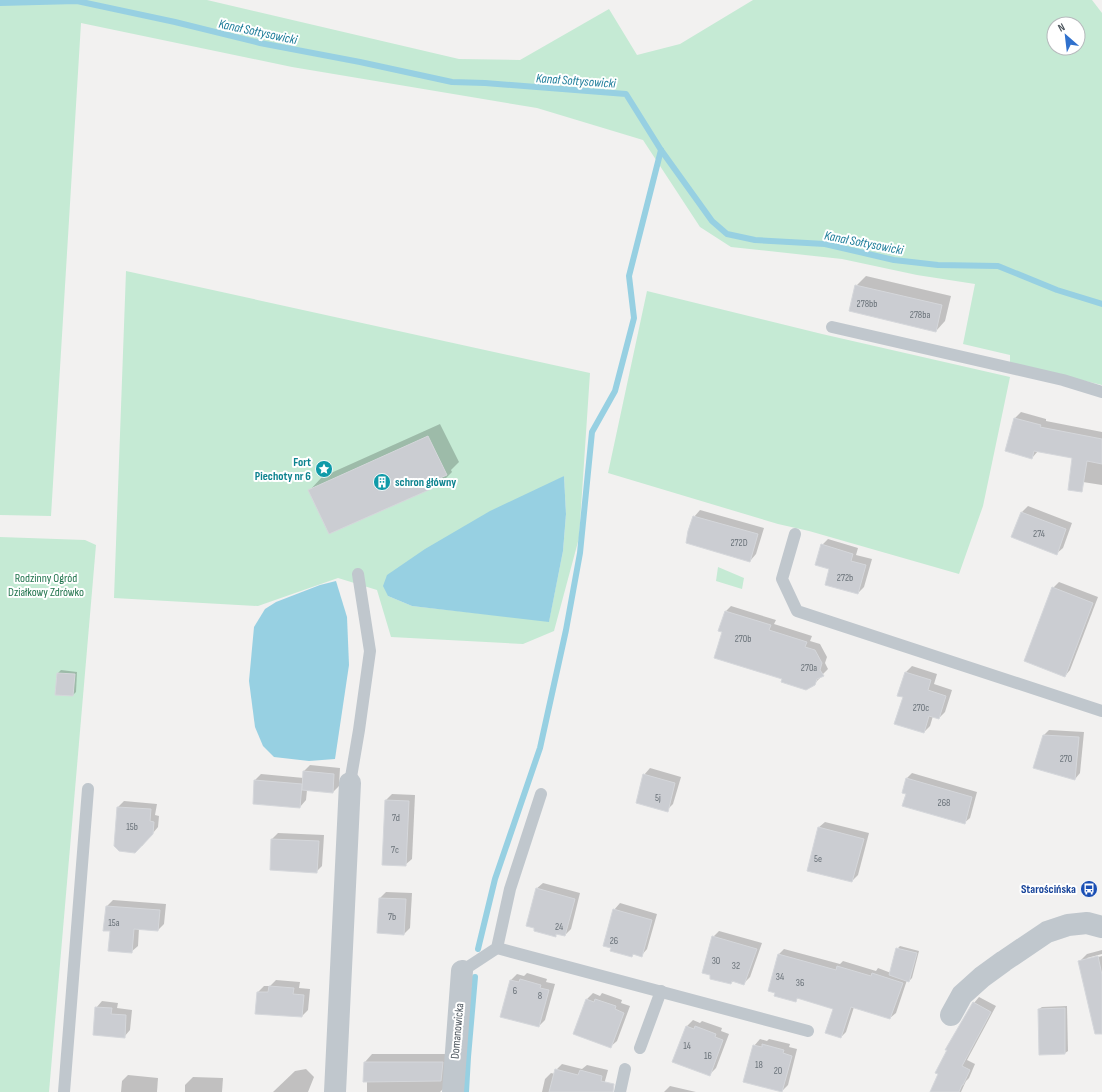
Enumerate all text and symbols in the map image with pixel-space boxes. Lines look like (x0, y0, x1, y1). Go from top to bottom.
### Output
water label: Kanał Sołtysowicki (217, 16, 299, 48)
north arrow (1046, 16, 1086, 56)
text: N (1056, 20, 1067, 35)
water label: Kanał Sołtysowicki (536, 70, 617, 92)
water label: Kanał Sołtysowicki (823, 228, 905, 259)
house number: 278bb (857, 298, 877, 310)
house number: 278ba (910, 309, 930, 321)
place label: Fort Piechoty nr 6 (255, 455, 311, 484)
place icon: Fort Piechoty nr 6 (314, 459, 334, 479)
building icon: schron główny (372, 472, 392, 492)
place label: schron główny (395, 475, 456, 490)
house number: 274 (1033, 528, 1045, 540)
house number: 272D (730, 537, 748, 549)
park label: Rodzinny Ogród Działkowy Zdrówko (8, 571, 84, 600)
house number: 272b (837, 572, 853, 584)
house number: 270b (735, 633, 751, 645)
house number: 270a (801, 662, 817, 674)
house number: 270c (913, 702, 929, 714)
house number: 270 (1060, 753, 1072, 765)
house number: 5j (655, 792, 661, 804)
house number: 268 (938, 797, 950, 809)
house number: 7d (392, 812, 400, 824)
house number: 15b (126, 821, 138, 833)
house number: 7c (391, 844, 399, 856)
house number: 5e (814, 853, 822, 865)
bus stop icon: Starościńska (1079, 879, 1099, 899)
place label: Starościńska (1021, 882, 1076, 897)
house number: 7b (388, 911, 396, 923)
house number: 15a (108, 917, 120, 929)
house number: 24 (555, 921, 563, 933)
house number: 26 (610, 935, 618, 947)
house number: 30 (712, 955, 720, 967)
house number: 32 (732, 960, 740, 972)
house number: 34 (776, 971, 784, 983)
house number: 36 (796, 977, 804, 989)
house number: 6 (513, 985, 517, 997)
house number: 8 (538, 990, 542, 1002)
street label: Domanowicka (448, 1002, 467, 1060)
house number: 14 (683, 1040, 691, 1052)
house number: 16 (704, 1050, 712, 1062)
house number: 18 (755, 1059, 763, 1071)
house number: 20 (774, 1065, 782, 1077)

